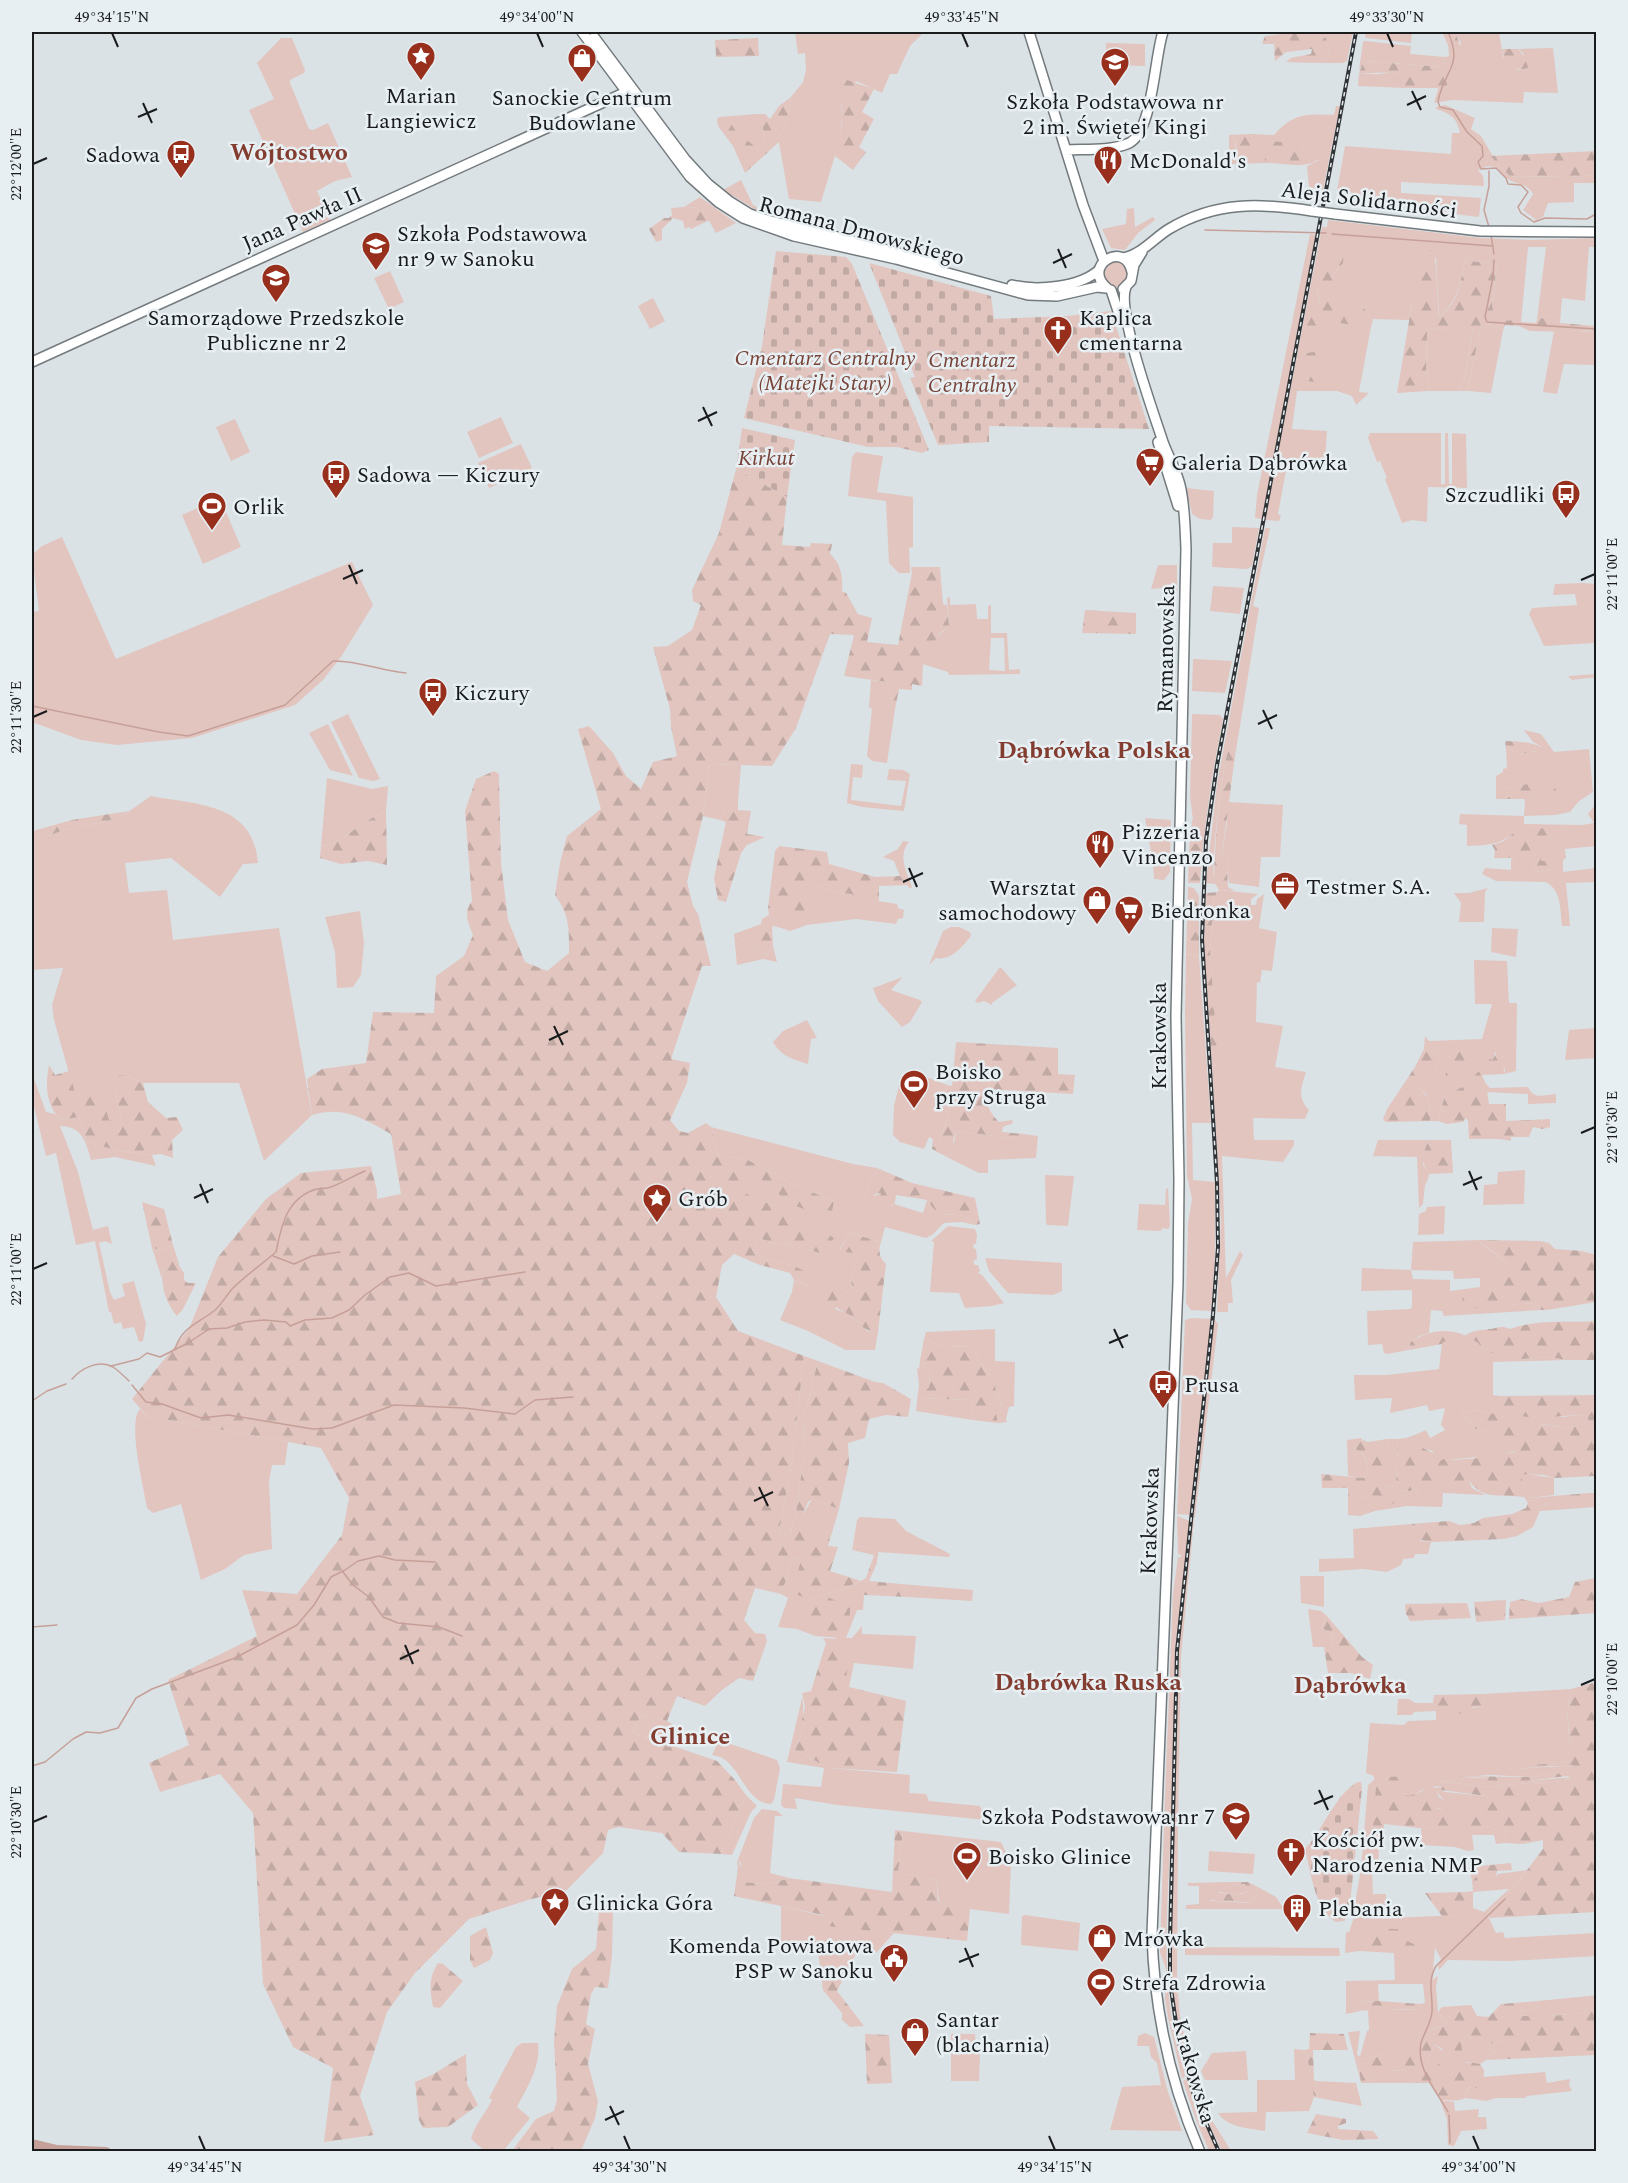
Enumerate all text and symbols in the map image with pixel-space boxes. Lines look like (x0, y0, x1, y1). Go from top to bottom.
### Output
text: 49°34'15"N (75, 6, 150, 29)
text: 49°34'00"N (500, 6, 575, 29)
text: 49°33'45"N (925, 6, 1000, 29)
text: 49°33'30"N (1350, 6, 1425, 29)
place icon: Marian Langiewicz (405, 40, 437, 82)
shop icon: Sanockie Centrum Budowlane (566, 42, 598, 84)
school or university icon: Szkoła Podstawowa nr 2 im. Świętej Kingi (1099, 46, 1131, 88)
place label: Marian Langiewicz (365, 80, 477, 138)
place label: Sanockie Centrum Budowlane (492, 82, 672, 140)
place label: Szkoła Podstawowa nr 2 im. Świętej Kingi (1006, 86, 1224, 144)
text: 22°12'00"E (5, 128, 28, 200)
district label: Wójtostwo (230, 135, 348, 171)
bus stop icon: Sadowa (165, 138, 197, 180)
place label: Sadowa (86, 139, 160, 172)
restaurant icon: McDonald's (1092, 144, 1124, 186)
place label: McDonald's (1129, 145, 1247, 178)
street label: Aleja Solidarności (1279, 173, 1459, 228)
street label: Jana Pawła II (237, 178, 368, 261)
street label: Romana Dmowskiego (755, 188, 968, 275)
place label: Szkoła Podstawowa nr 9 w Sanoku (397, 218, 587, 276)
school or university icon: Szkoła Podstawowa nr 9 w Sanoku (360, 230, 392, 272)
school or university icon: Samorządowe Przedszkole Publiczne nr 2 (260, 262, 292, 304)
place label: Samorządowe Przedszkole Publiczne nr 2 (147, 302, 405, 360)
place label: Kaplica cmentarna (1079, 302, 1183, 360)
church icon: Kaplica cmentarna (1042, 314, 1074, 356)
park label: Cmentarz Centralny (Matejki Stary) (735, 342, 916, 400)
park label: Cmentarz Centralny (928, 344, 1016, 402)
park label: Kirkut (738, 442, 795, 475)
supermarket icon: Galeria Dąbrówka (1134, 446, 1166, 488)
place label: Galeria Dąbrówka (1171, 447, 1348, 480)
bus stop icon: Sadowa — Kiczury (320, 458, 352, 500)
place label: Sadowa — Kiczury (357, 459, 541, 492)
bus stop icon: Szczudliki (1550, 478, 1582, 520)
place label: Szczudliki (1445, 479, 1545, 512)
sports icon: Orlik (196, 490, 228, 532)
place label: Orlik (233, 491, 285, 524)
text: 22°11'00"E (1601, 538, 1624, 610)
street label: Rymanowska (1149, 584, 1184, 713)
bus stop icon: Kiczury (417, 676, 449, 718)
place label: Kiczury (454, 677, 531, 710)
text: 22°11'30"E (5, 681, 28, 753)
district label: Dąbrówka Polska (997, 733, 1191, 769)
place label: Pizzeria Vincenzo (1121, 816, 1213, 874)
restaurant icon: Pizzeria Vincenzo (1084, 828, 1116, 870)
office icon: Testmer S.A. (1269, 870, 1301, 912)
place label: Testmer S.A. (1306, 871, 1430, 904)
place label: Warsztat samochodowy (938, 872, 1077, 930)
shop icon: Warsztat samochodowy (1081, 884, 1113, 926)
supermarket icon: Biedronka (1113, 894, 1145, 936)
place label: Biedronka (1150, 895, 1251, 928)
street label: Krakowska (1143, 982, 1176, 1090)
place label: Boisko przy Struga (935, 1056, 1047, 1114)
sports icon: Boisko przy Struga (898, 1068, 930, 1110)
text: 22°10'30"E (1601, 1091, 1624, 1163)
place icon: Grób (641, 1182, 673, 1224)
place label: Grób (678, 1183, 728, 1216)
text: 22°11'00"E (5, 1233, 28, 1305)
bus stop icon: Prusa (1147, 1368, 1179, 1410)
place label: Prusa (1184, 1369, 1239, 1402)
street label: Krakowska (1132, 1466, 1169, 1576)
text: 22°10'00"E (1601, 1643, 1624, 1715)
district label: Dąbrówka Ruska (994, 1665, 1182, 1701)
district label: Dąbrówka (1293, 1668, 1407, 1704)
district label: Glinice (650, 1719, 730, 1755)
text: 22°10'30"E (5, 1786, 28, 1858)
school or university icon: Szkoła Podstawowa nr 7 (1220, 1800, 1252, 1842)
place label: Szkoła Podstawowa nr 7 (981, 1801, 1215, 1834)
place label: Kościół pw. Narodzenia NMP (1312, 1824, 1483, 1882)
church icon: Kościół pw. Narodzenia NMP (1275, 1836, 1307, 1878)
sports icon: Boisko Glinice (951, 1840, 983, 1882)
place label: Boisko Glinice (988, 1841, 1131, 1874)
place icon: Glinicka Góra (539, 1886, 571, 1928)
place label: Glinicka Góra (576, 1887, 713, 1920)
building icon: Plebania (1281, 1892, 1313, 1934)
place label: Plebania (1318, 1893, 1403, 1926)
shop icon: Mrówka (1086, 1922, 1118, 1964)
place label: Mrówka (1123, 1923, 1204, 1956)
place label: Komenda Powiatowa PSP w Sanoku (668, 1930, 873, 1988)
public building icon: Komenda Powiatowa PSP w Sanoku (878, 1942, 910, 1984)
sports icon: Strefa Zdrowia (1085, 1966, 1117, 2008)
place label: Strefa Zdrowia (1122, 1967, 1266, 2000)
place label: Santar (blacharnia) (936, 2004, 1050, 2062)
street label: Krakowska (1163, 2015, 1224, 2128)
shop icon: Santar (blacharnia) (899, 2016, 931, 2058)
text: 49°34'45"N (168, 2156, 243, 2179)
text: 49°34'30"N (593, 2156, 668, 2179)
text: 49°34'15"N (1018, 2156, 1093, 2179)
text: 49°34'00"N (1442, 2156, 1517, 2179)

